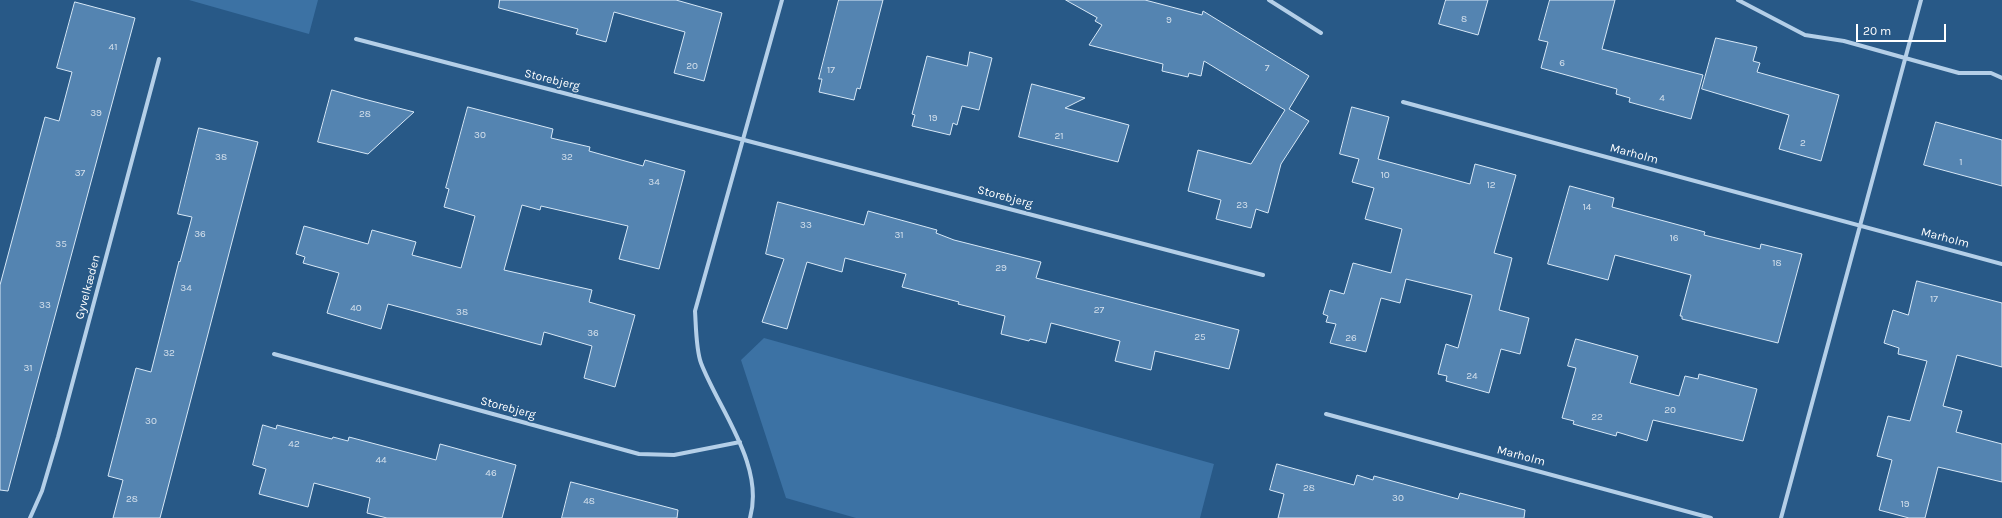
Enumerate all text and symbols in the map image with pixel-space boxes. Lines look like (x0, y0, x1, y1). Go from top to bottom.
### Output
house number: 8 (1461, 13, 1467, 25)
house number: 9 (1166, 14, 1172, 26)
scale bar (1858, 16, 1948, 42)
text: 20 m (1863, 24, 1891, 38)
house number: 41 (109, 41, 117, 53)
house number: 6 (1559, 57, 1565, 69)
house number: 20 (686, 60, 698, 72)
house number: 7 (1265, 62, 1269, 74)
house number: 17 (827, 64, 835, 76)
street label: Storebjerg (523, 66, 581, 94)
house number: 4 (1659, 92, 1665, 104)
house number: 39 (90, 107, 102, 119)
house number: 28 (359, 108, 371, 120)
house number: 19 (928, 112, 938, 124)
house number: 30 (474, 129, 486, 141)
house number: 21 (1054, 130, 1064, 142)
house number: 2 (1800, 137, 1806, 149)
street label: Marholm (1608, 141, 1660, 167)
house number: 38 (215, 151, 227, 163)
house number: 32 (561, 151, 573, 163)
house number: 1 (1959, 156, 1963, 168)
house number: 37 (75, 167, 85, 179)
house number: 10 (1380, 169, 1390, 181)
house number: 34 (648, 176, 660, 188)
house number: 12 (1486, 179, 1496, 191)
street label: Storebjerg (976, 183, 1034, 211)
house number: 23 (1236, 199, 1248, 211)
house number: 14 (1583, 201, 1591, 213)
house number: 33 (800, 219, 812, 231)
street label: Marholm (1919, 225, 1971, 251)
house number: 36 (194, 228, 206, 240)
house number: 31 (894, 229, 904, 241)
house number: 16 (1669, 232, 1679, 244)
house number: 35 (55, 238, 67, 250)
street label: Gyvelkæden (72, 253, 104, 321)
house number: 18 (1772, 257, 1782, 269)
house number: 29 (995, 262, 1007, 274)
house number: 34 (180, 282, 192, 294)
house number: 17 (1930, 293, 1938, 305)
house number: 33 (39, 299, 51, 311)
house number: 40 (350, 302, 362, 314)
house number: 27 (1094, 304, 1104, 316)
house number: 38 (456, 306, 468, 318)
house number: 36 (587, 327, 599, 339)
house number: 25 (1194, 331, 1206, 343)
house number: 26 (1345, 332, 1357, 344)
house number: 32 (163, 347, 175, 359)
house number: 31 (23, 362, 33, 374)
house number: 24 (1466, 370, 1478, 382)
street label: Storebjerg (479, 394, 537, 422)
house number: 20 (1664, 404, 1676, 416)
house number: 22 (1591, 411, 1603, 423)
house number: 30 (145, 415, 157, 427)
house number: 42 (288, 438, 300, 450)
street label: Marholm (1495, 443, 1547, 469)
house number: 44 (375, 454, 387, 466)
house number: 46 (485, 467, 497, 479)
house number: 28 (1303, 482, 1315, 494)
house number: 30 (1392, 492, 1404, 504)
house number: 28 (126, 493, 138, 505)
house number: 48 (583, 495, 595, 507)
house number: 19 (1900, 498, 1910, 510)

